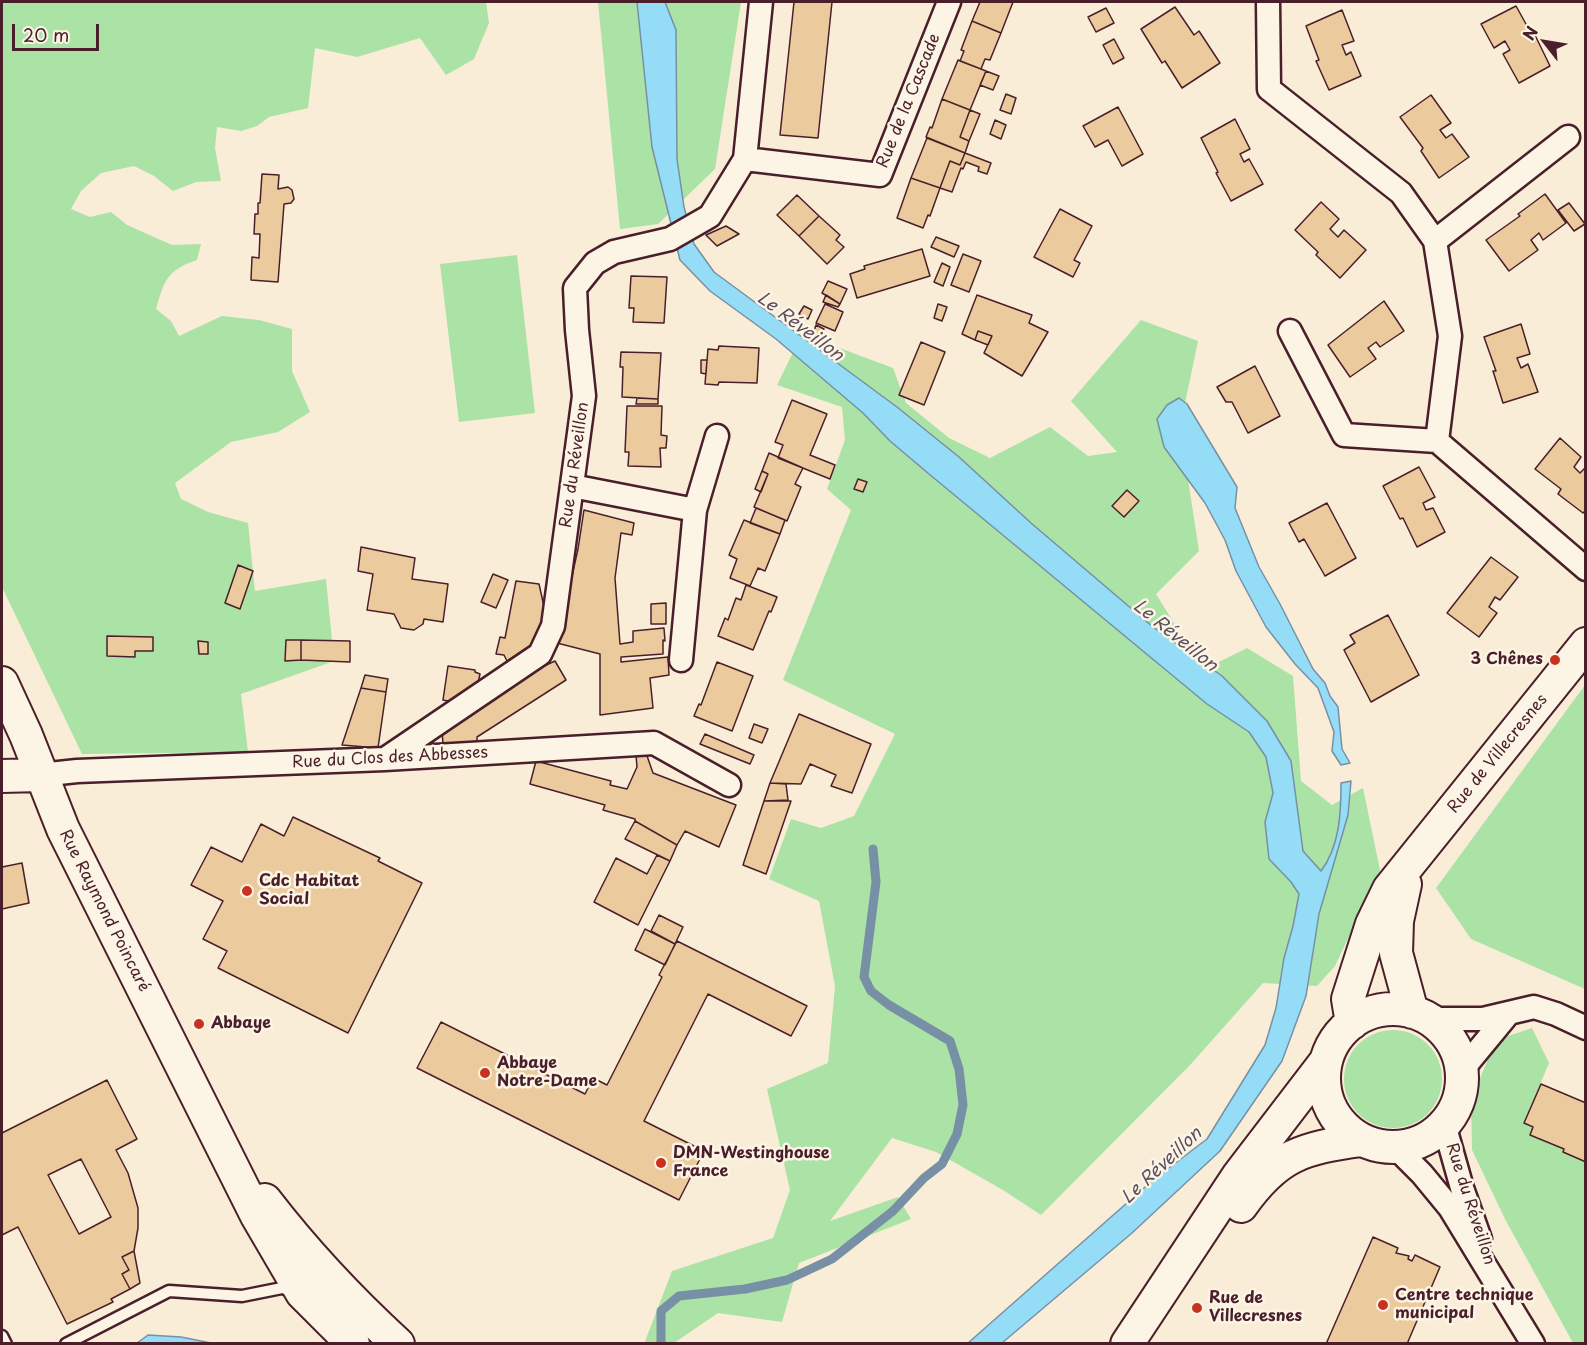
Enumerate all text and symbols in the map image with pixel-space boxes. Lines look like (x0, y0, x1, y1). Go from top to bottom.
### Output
scale bar (15, 12, 102, 50)
north arrow (1515, 12, 1575, 72)
text: 20 m (23, 21, 69, 48)
text: N (1516, 21, 1543, 44)
street label: Rue de la Cascade (873, 31, 945, 171)
water label: Le Réveillon (753, 288, 847, 366)
street label: Rue du Réveillon (557, 401, 593, 529)
water label: Le Réveillon (1128, 595, 1222, 677)
place label: 3 Chênes (1471, 650, 1543, 670)
marker: 3 Chênes (1548, 653, 1562, 667)
street label: Rue de Villecresnes (1444, 691, 1552, 817)
street label: Rue du Clos des Abbesses (292, 743, 488, 773)
street label: Rue Raymond Poincaré (55, 827, 153, 995)
place label: Cdc Habitat Social (259, 872, 359, 910)
marker: Cdc Habitat Social (240, 884, 254, 898)
place label: Abbaye (211, 1014, 271, 1034)
marker: Abbaye (192, 1017, 206, 1031)
place label: Abbaye Notre-Dame (497, 1054, 597, 1092)
marker: Abbaye Notre-Dame (478, 1066, 492, 1080)
water label: Le Réveillon (1117, 1123, 1207, 1209)
street label: Rue du Réveillon (1441, 1141, 1499, 1267)
place label: DMN-Westinghouse France (673, 1144, 830, 1182)
marker: DMN-Westinghouse France (654, 1156, 668, 1170)
place label: Centre technique municipal (1395, 1286, 1533, 1324)
place label: Rue de Villecresnes (1209, 1289, 1302, 1327)
marker: Centre technique municipal (1376, 1298, 1390, 1312)
marker: Rue de Villecresnes (1190, 1301, 1204, 1315)

